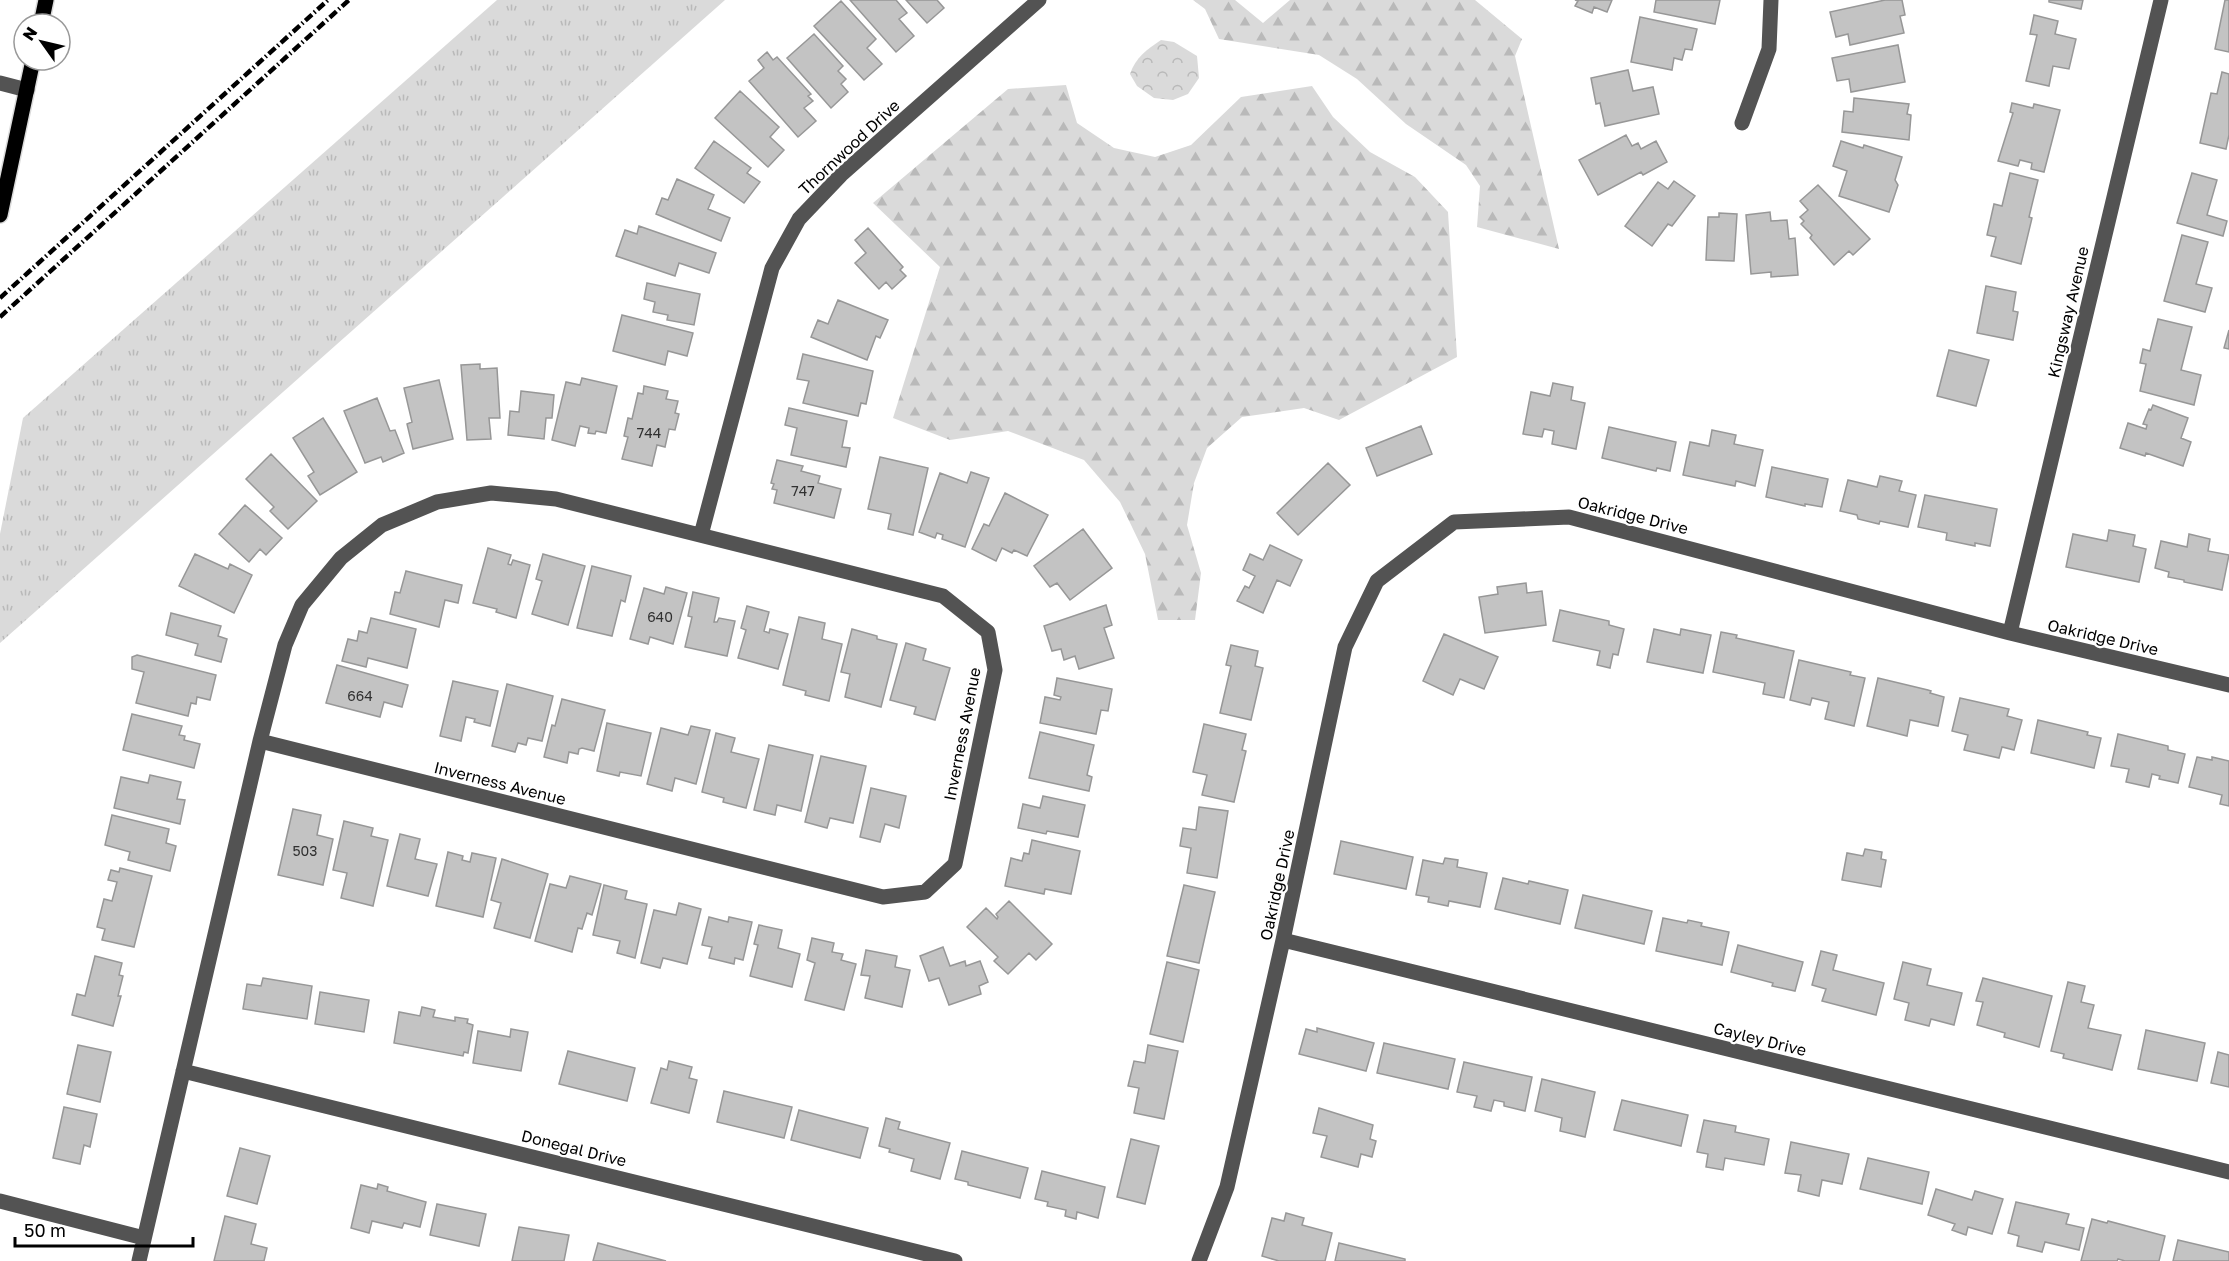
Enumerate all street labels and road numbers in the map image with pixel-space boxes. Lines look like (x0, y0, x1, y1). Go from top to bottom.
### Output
street label: Thornwood Drive (794, 95, 904, 199)
street label: Kingsway Avenue (2043, 244, 2093, 380)
street label: Oakridge Drive (1576, 492, 1690, 538)
street label: Oakridge Drive (2046, 615, 2160, 659)
street label: Inverness Avenue (939, 666, 985, 802)
street label: Inverness Avenue (432, 757, 568, 809)
street label: Oakridge Drive (1255, 828, 1299, 942)
street label: Cayley Drive (1711, 1018, 1809, 1060)
street label: Donegal Drive (519, 1125, 629, 1171)

